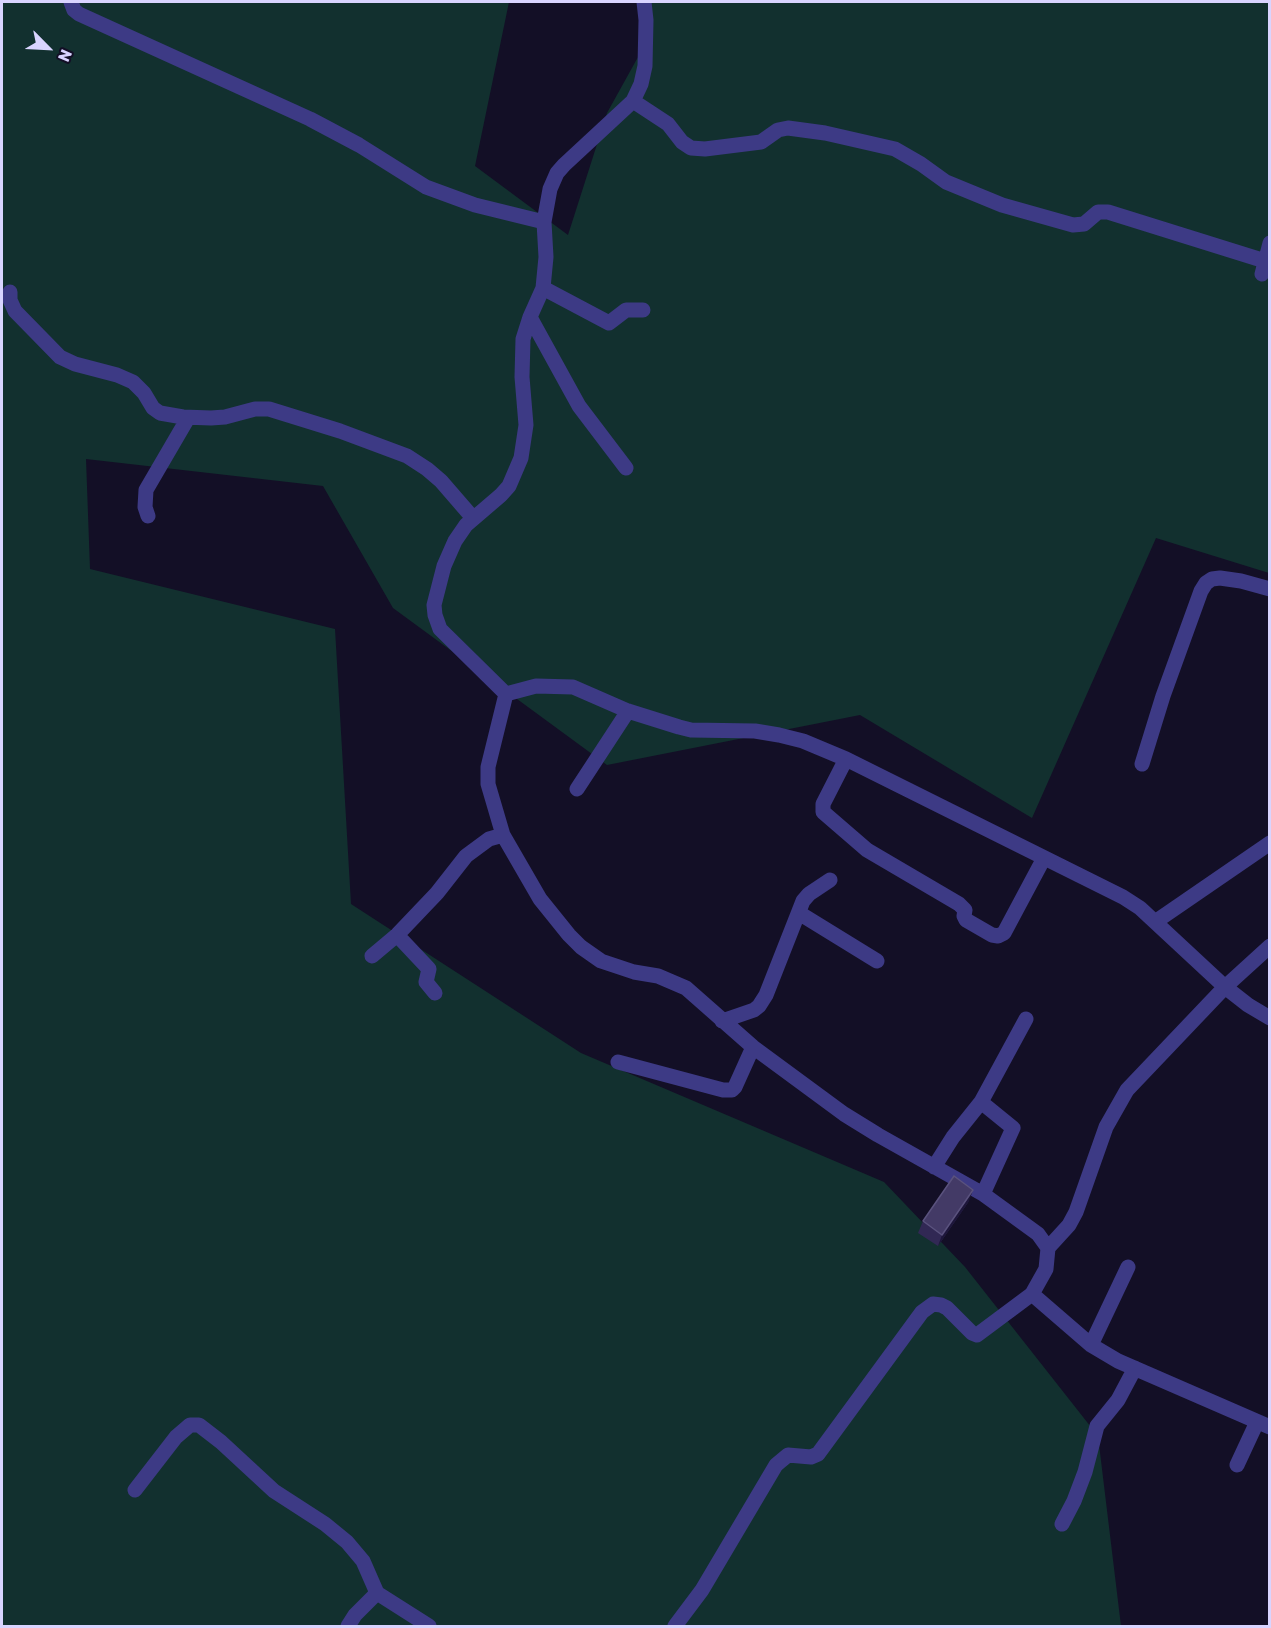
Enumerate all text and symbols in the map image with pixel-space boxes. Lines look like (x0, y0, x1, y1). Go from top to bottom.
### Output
north arrow (18, 18, 78, 78)
text: N (54, 46, 76, 65)

